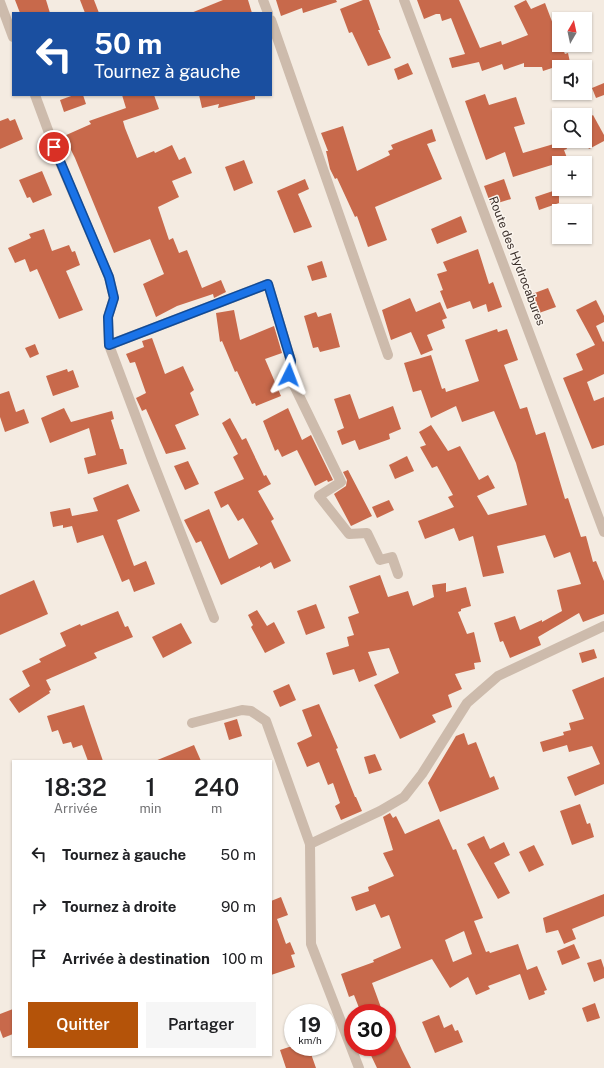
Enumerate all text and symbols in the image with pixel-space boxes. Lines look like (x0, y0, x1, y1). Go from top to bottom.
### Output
north arrow (552, 12, 592, 52)
map controls (552, 12, 592, 244)
text: 50 m (94, 27, 162, 60)
icon: left (28, 28, 80, 80)
button: sound (552, 60, 592, 100)
text: Tournez à gauche (94, 61, 241, 82)
button: search (552, 108, 592, 148)
pin (37, 130, 71, 164)
icon: arrive (43, 136, 65, 158)
button: + (552, 156, 592, 196)
street label: Route des Hydrocabures (486, 194, 548, 328)
button: − (552, 204, 592, 244)
position arrow (268, 354, 310, 396)
text: 18:32 (45, 773, 107, 801)
text: 1 (145, 773, 155, 801)
text: 240 (194, 773, 239, 801)
text: Arrivée (54, 801, 98, 816)
text: min (139, 801, 161, 816)
text: m (211, 801, 222, 816)
icon: left (28, 843, 50, 865)
text: Tournez à gauche (62, 846, 186, 863)
text: 50 m (221, 846, 256, 863)
icon: right (28, 895, 50, 917)
text: Tournez à droite (62, 898, 176, 915)
text: 90 m (221, 898, 256, 915)
icon: arrive (28, 947, 50, 969)
text: Arrivée à destination (62, 950, 210, 967)
text: 100 m (222, 950, 263, 967)
button: Quitter (28, 1002, 138, 1048)
button: Partager (146, 1002, 256, 1048)
speed limit sign: 30 (344, 1004, 396, 1056)
text: 19 (299, 1013, 321, 1037)
text: km/h (298, 1034, 322, 1046)

